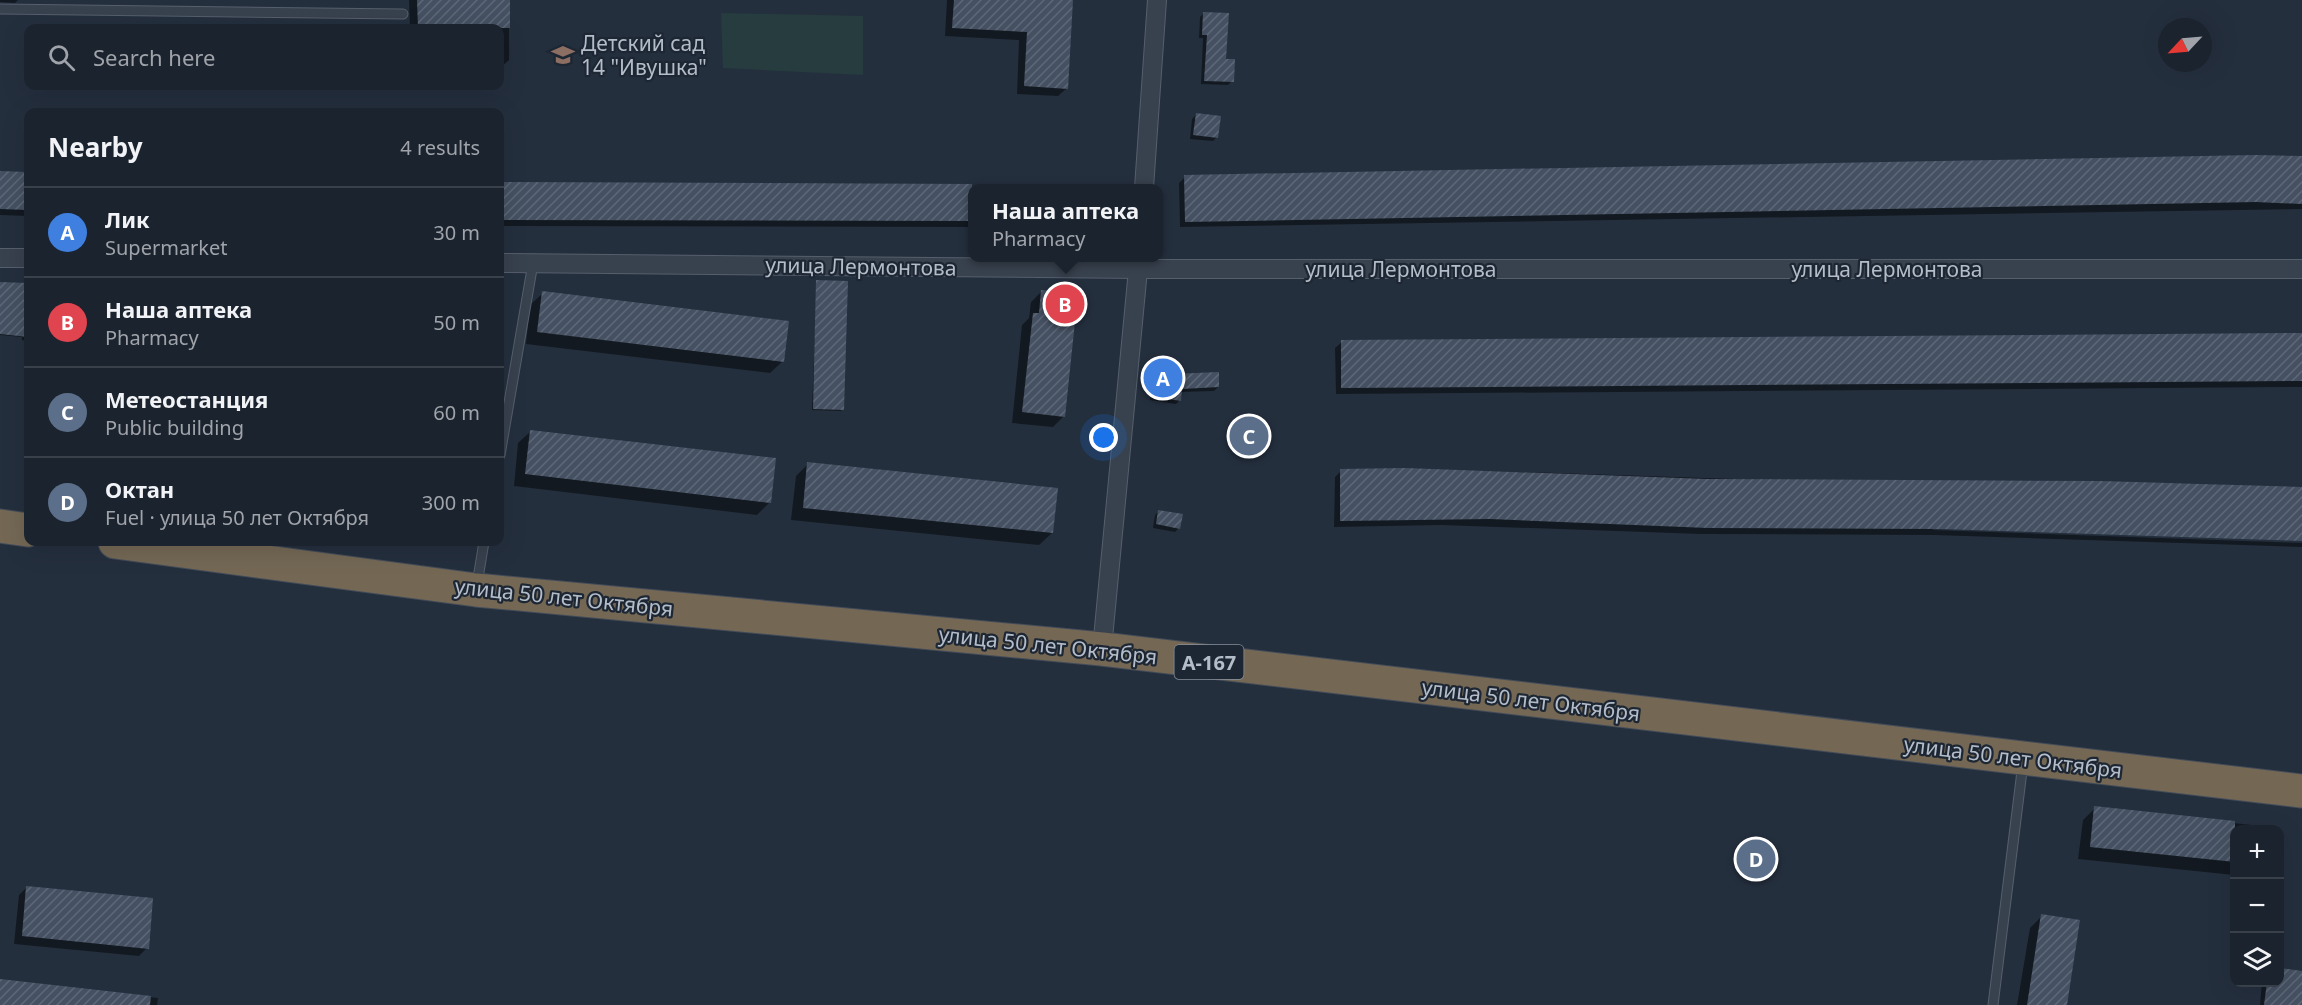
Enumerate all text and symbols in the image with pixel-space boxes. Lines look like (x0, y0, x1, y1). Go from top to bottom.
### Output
north arrow (2158, 18, 2212, 72)
search box (24, 24, 504, 90)
place label: Детский сад 14 "Ивушка" (581, 29, 707, 81)
icon: search (45, 41, 78, 74)
text: Search here (93, 42, 215, 72)
school or university icon: Детский сад 14 "Ивушка" (550, 42, 576, 68)
text: Nearby (48, 129, 143, 165)
text: 4 results (400, 134, 480, 161)
popup (968, 184, 1163, 262)
text: Наша аптека (992, 195, 1139, 225)
text: Лик (105, 204, 150, 234)
text: A (61, 219, 74, 246)
text: 30 m (433, 219, 480, 246)
text: Pharmacy (992, 225, 1086, 252)
text: Supermarket (105, 234, 228, 261)
street label: улица Лермонтова (765, 250, 957, 282)
street label: улица Лермонтова (1305, 255, 1497, 283)
street label: улица Лермонтова (1791, 255, 1983, 283)
pin: B (1046, 282, 1084, 326)
text: Наша аптека (105, 294, 252, 324)
text: B (61, 309, 74, 336)
text: 50 m (433, 309, 480, 336)
text: Pharmacy (105, 324, 199, 351)
pin: A (1144, 356, 1182, 400)
text: Метеостанция (105, 384, 268, 414)
text: C (61, 399, 74, 426)
text: 60 m (433, 399, 480, 426)
text: Public building (105, 414, 244, 441)
pin: C (1230, 414, 1268, 458)
your location (1089, 423, 1118, 452)
text: Октан (105, 474, 174, 504)
text: D (60, 489, 75, 516)
text: 300 m (422, 489, 480, 516)
text: Fuel · улица 50 лет Октября (105, 504, 369, 531)
street label: улица 50 лет Октября (453, 572, 675, 622)
street label: улица 50 лет Октября (937, 620, 1159, 670)
road number: А-167 (1174, 645, 1244, 679)
street label: улица 50 лет Октября (1420, 673, 1642, 727)
street label: улица 50 лет Октября (1902, 730, 2124, 784)
map controls (2230, 825, 2284, 987)
button: + (2230, 825, 2284, 879)
pin: D (1736, 836, 1776, 882)
button: − (2230, 879, 2284, 933)
button: layers (2230, 933, 2284, 987)

